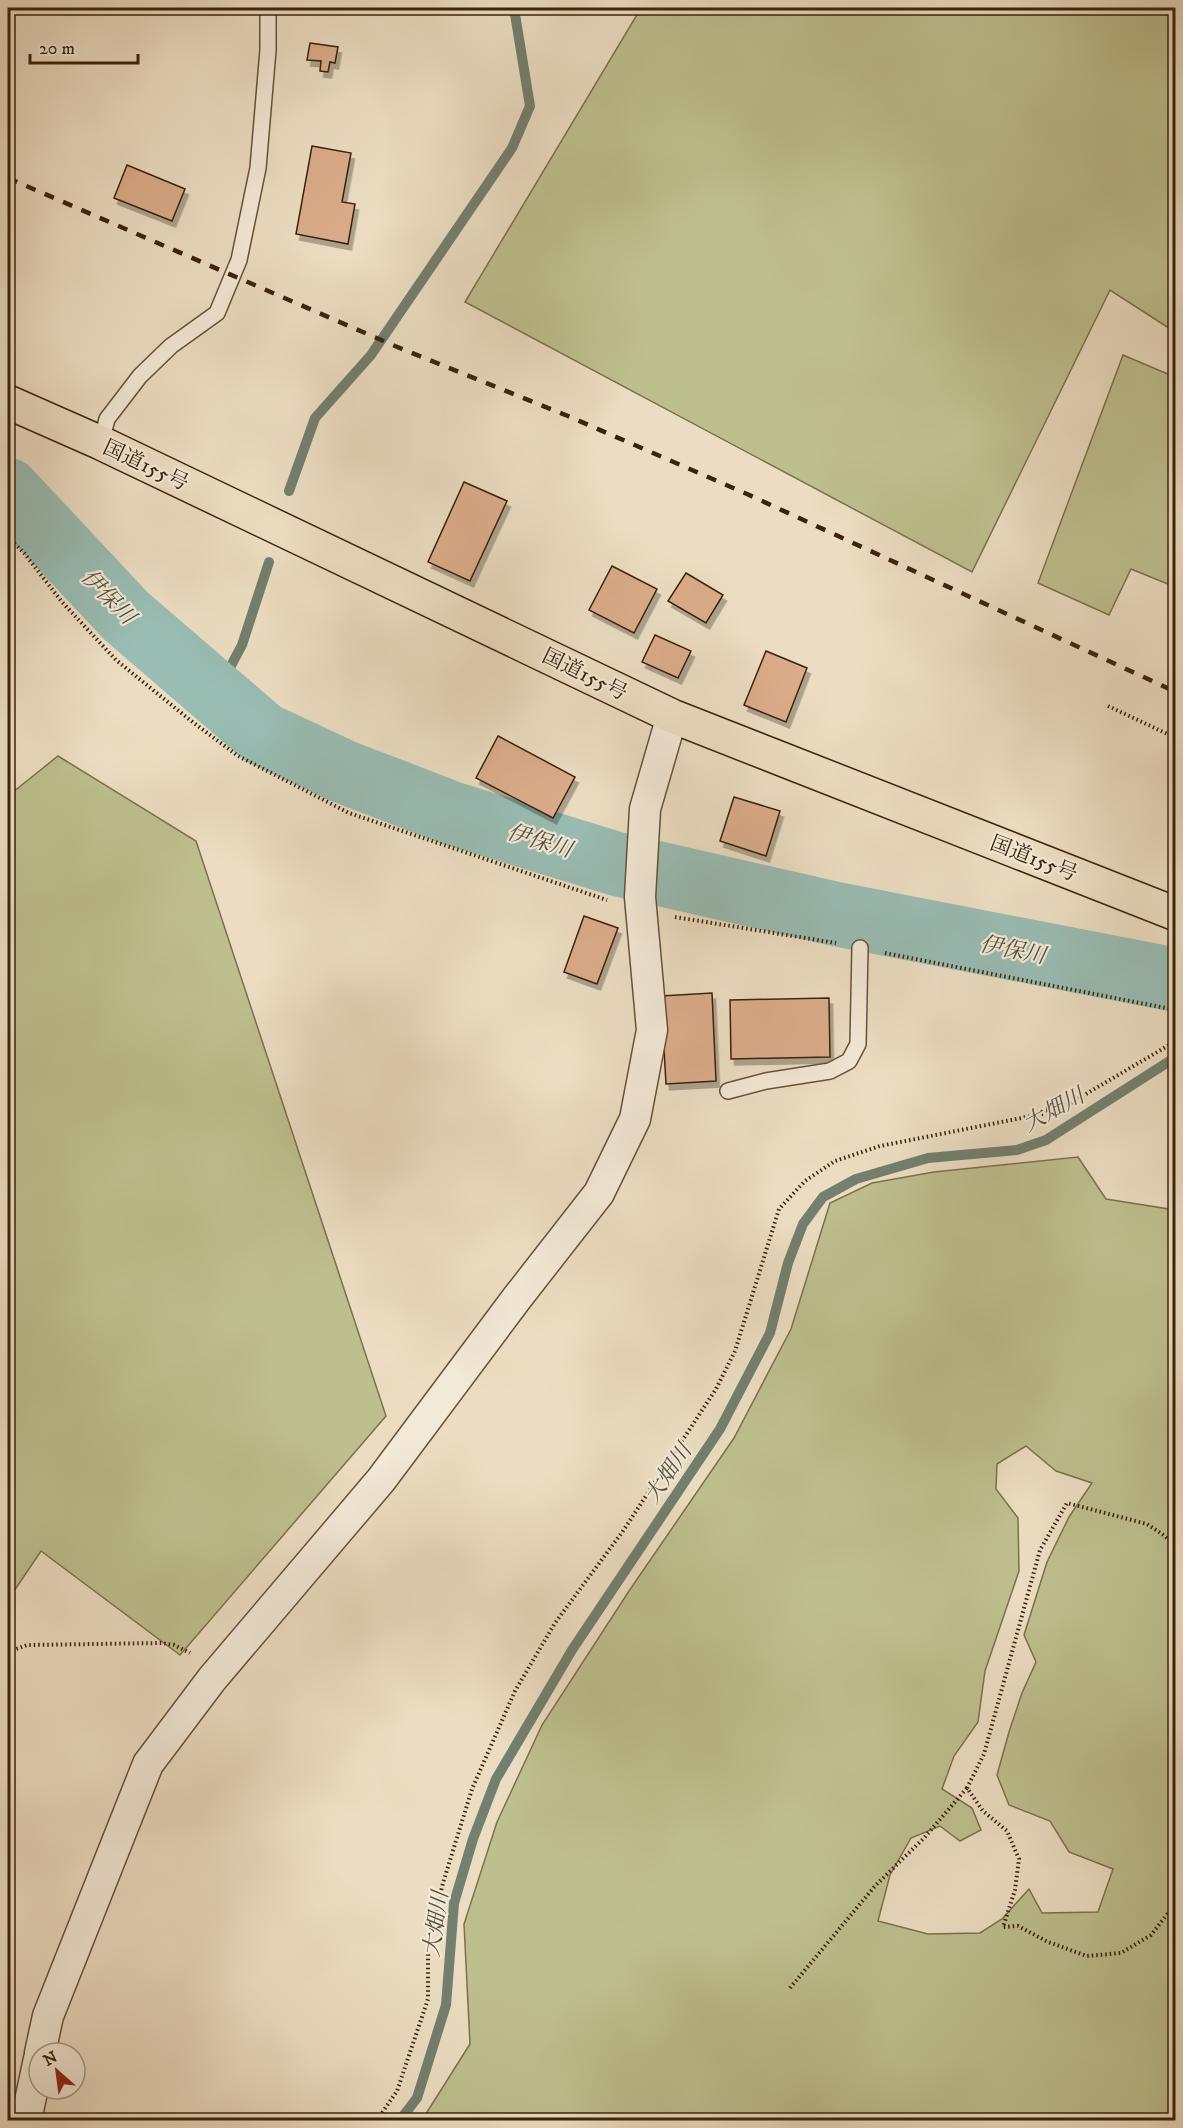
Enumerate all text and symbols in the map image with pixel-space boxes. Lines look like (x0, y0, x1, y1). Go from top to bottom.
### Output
scale bar (30, 27, 138, 65)
text: 20 m (39, 38, 75, 60)
street label: 国道155号 (99, 435, 193, 497)
water label: 伊保川 (75, 564, 142, 632)
street label: 国道155号 (538, 643, 631, 707)
water label: 伊保川 (504, 819, 577, 865)
street label: 国道155号 (986, 830, 1081, 887)
water label: 伊保川 (978, 931, 1050, 970)
water label: 大畑川 (1018, 1082, 1091, 1138)
water label: 大畑川 (639, 1437, 699, 1509)
water label: 大畑川 (419, 1888, 455, 1959)
north arrow (27, 2041, 87, 2101)
text: N (40, 2047, 61, 2071)

